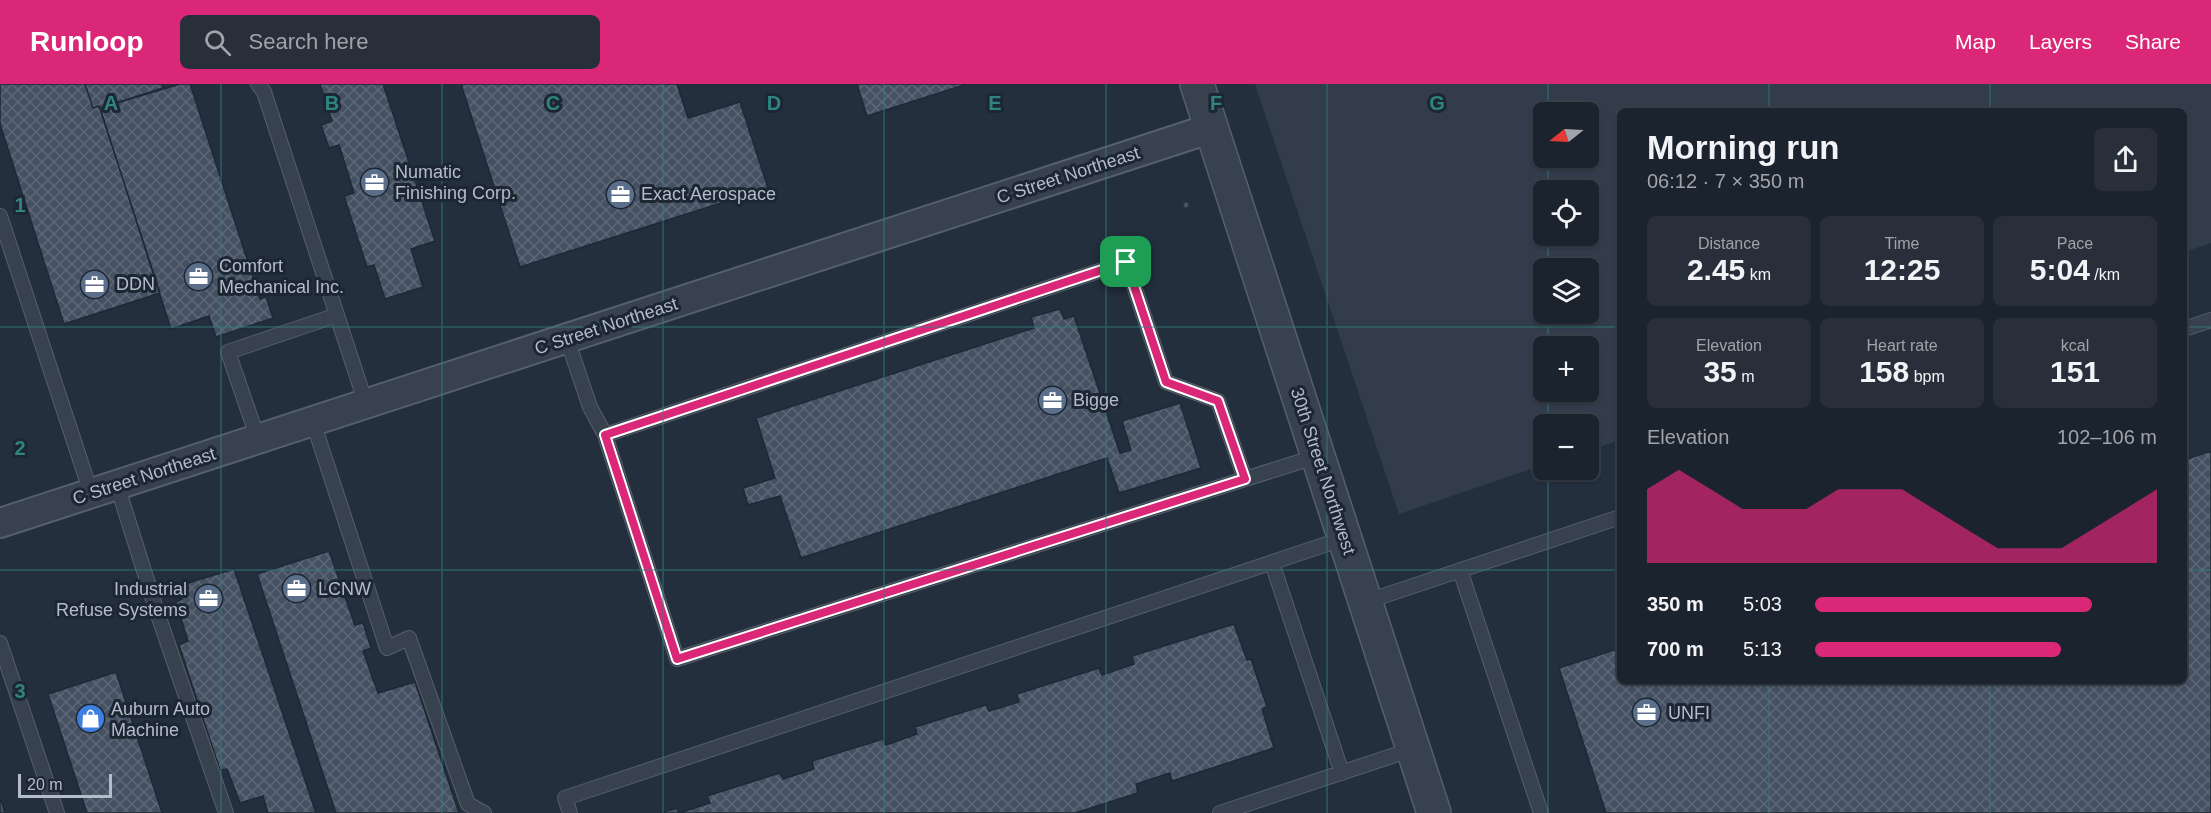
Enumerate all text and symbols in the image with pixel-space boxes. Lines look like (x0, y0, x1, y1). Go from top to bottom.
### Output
search box (180, 15, 600, 69)
text: Runloop (30, 26, 144, 57)
icon: search (201, 26, 234, 59)
text: Search here (249, 29, 368, 54)
text: Map (1955, 30, 1996, 53)
text: Layers (2029, 30, 2092, 53)
text: Share (2125, 30, 2181, 53)
text: A (104, 92, 118, 114)
text: B (325, 92, 339, 114)
text: C (546, 92, 560, 114)
text: D (767, 92, 781, 114)
text: E (988, 92, 1002, 114)
text: F (1210, 92, 1222, 114)
text: G (1429, 92, 1445, 114)
north arrow (1533, 102, 1599, 168)
map controls (1533, 102, 1599, 480)
button: share (2094, 128, 2157, 191)
text: Morning run (1647, 129, 1839, 166)
street label: C Street Northeast (994, 142, 1142, 208)
place label: Numatic Finishing Corp. (395, 162, 516, 203)
office icon: Numatic Finishing Corp. (358, 166, 390, 198)
text: 06:12 · 7 × 350 m (1647, 170, 1804, 192)
office icon: Exact Aerospace (604, 178, 636, 210)
button: locate (1533, 180, 1599, 246)
place label: Exact Aerospace (641, 184, 776, 204)
text: 1 (14, 194, 26, 216)
text: Distance (1698, 235, 1760, 252)
text: Time (1885, 235, 1919, 252)
text: Pace (2057, 235, 2093, 252)
pin (1100, 236, 1151, 287)
icon: arrive (1109, 245, 1142, 278)
text: 2.45 (1687, 253, 1745, 286)
text: 12:25 (1864, 253, 1940, 286)
text: 5:04 (2030, 253, 2090, 286)
place label: Comfort Mechanical Inc. (219, 256, 344, 297)
button: layers (1533, 258, 1599, 324)
office icon: Comfort Mechanical Inc. (182, 260, 214, 292)
text: km (1745, 266, 1771, 283)
text: /km (2090, 266, 2120, 283)
office icon: DDN (79, 268, 111, 300)
place label: DDN (116, 274, 155, 294)
street label: C Street Northeast (532, 293, 680, 359)
button: + (1533, 336, 1599, 402)
text: Elevation (1696, 337, 1762, 354)
text: Heart rate (1866, 337, 1938, 354)
text: kcal (2061, 337, 2089, 354)
text: 35 (1703, 355, 1737, 388)
text: 158 (1859, 355, 1909, 388)
text: 151 (2050, 355, 2100, 388)
text: m (1737, 368, 1755, 385)
text: bpm (1909, 368, 1945, 385)
office icon: Bigge (1036, 384, 1068, 416)
street label: 30th Street Northwest (1287, 385, 1359, 557)
place label: Bigge (1073, 390, 1119, 410)
button: − (1533, 414, 1599, 480)
text: Elevation (1647, 426, 1729, 448)
text: 102–106 m (2057, 426, 2157, 448)
text: 2 (14, 437, 26, 459)
street label: C Street Northeast (70, 443, 218, 509)
office icon: LCNW (281, 573, 313, 605)
place label: Industrial Refuse Systems (56, 579, 187, 620)
place label: LCNW (318, 579, 371, 599)
office icon: Industrial Refuse Systems (192, 583, 224, 615)
text: 350 m (1647, 593, 1704, 615)
text: 5:03 (1743, 593, 1782, 615)
text: 700 m (1647, 638, 1704, 660)
text: 5:13 (1743, 638, 1782, 660)
text: 3 (14, 680, 26, 702)
office icon: UNFI (1631, 697, 1663, 729)
place label: Auburn Auto Machine (111, 699, 210, 740)
shop icon: Auburn Auto Machine (74, 703, 106, 735)
place label: UNFI (1668, 703, 1710, 723)
scale bar (18, 771, 112, 798)
text: 20 m (27, 776, 63, 793)

